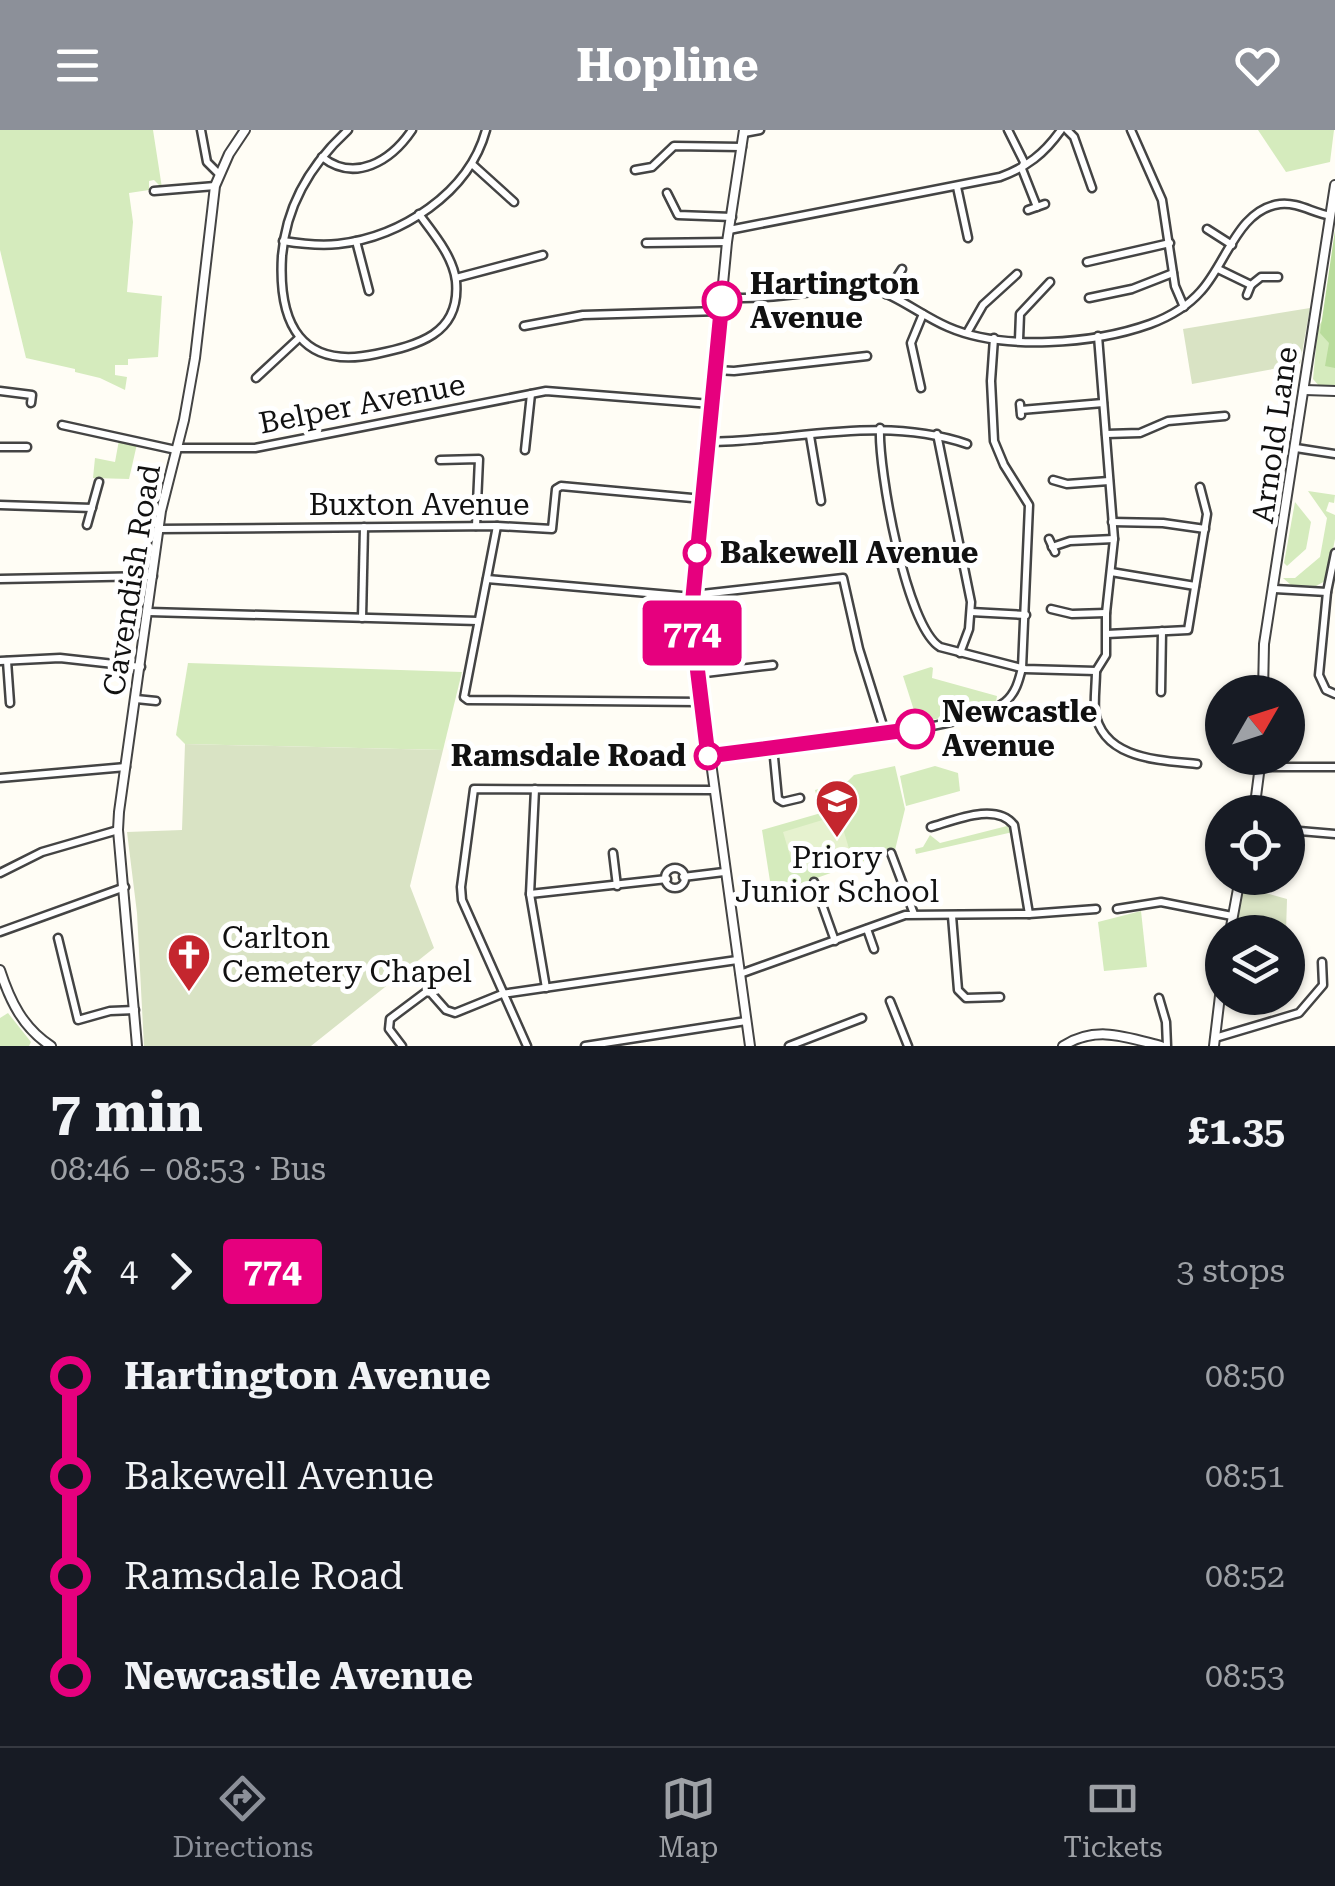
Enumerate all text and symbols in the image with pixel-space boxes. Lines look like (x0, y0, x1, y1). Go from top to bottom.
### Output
icon: menu (50, 38, 105, 93)
icon: heart (1230, 38, 1285, 93)
text: Hopline (576, 39, 759, 92)
place label: Hartington Avenue (750, 266, 919, 335)
marker: Hartington Avenue (703, 282, 741, 320)
street label: Arnold Lane (1245, 344, 1304, 526)
street label: Belper Avenue (256, 366, 468, 441)
street label: Cavendish Road (96, 462, 167, 698)
street label: Buxton Avenue (309, 487, 529, 522)
place label: Bakewell Avenue (720, 535, 978, 570)
marker: Bakewell Avenue (684, 540, 710, 566)
line badge: 774 (634, 600, 750, 666)
text: 774 (663, 613, 721, 654)
north arrow (1205, 675, 1305, 775)
map controls (1205, 675, 1305, 1015)
place label: Newcastle Avenue (942, 694, 1097, 763)
marker: Newcastle Avenue (896, 710, 934, 748)
place label: Ramsdale Road (451, 738, 686, 773)
marker: Ramsdale Road (695, 743, 721, 769)
school or university icon: Priory Junior School (814, 778, 860, 839)
button: locate (1205, 795, 1305, 895)
place label: Priory Junior School (735, 840, 939, 909)
button: layers (1205, 915, 1305, 1015)
place label: Carlton Cemetery Chapel (222, 920, 472, 989)
church icon: Carlton Cemetery Chapel (166, 932, 212, 993)
text: 7 min (50, 1080, 203, 1144)
text: £1.35 (1188, 1109, 1285, 1153)
text: 08:46 – 08:53 · Bus (50, 1150, 326, 1188)
icon: walk (50, 1244, 105, 1299)
icon: forward (153, 1244, 208, 1299)
text: 774 (243, 1251, 302, 1292)
text: 4 (120, 1252, 138, 1290)
text: 3 stops (1176, 1252, 1285, 1290)
text: Hartington Avenue (124, 1354, 491, 1398)
text: 08:50 (1205, 1357, 1285, 1395)
text: Bakewell Avenue (124, 1454, 434, 1498)
text: 08:51 (1205, 1457, 1285, 1495)
text: Ramsdale Road (124, 1554, 404, 1598)
text: 08:52 (1205, 1557, 1285, 1595)
text: Newcastle Avenue (124, 1654, 473, 1698)
text: 08:53 (1205, 1657, 1285, 1695)
tab: Directions (172, 1771, 313, 1864)
tab: Map (658, 1771, 718, 1864)
tab: Tickets (1063, 1771, 1163, 1864)

